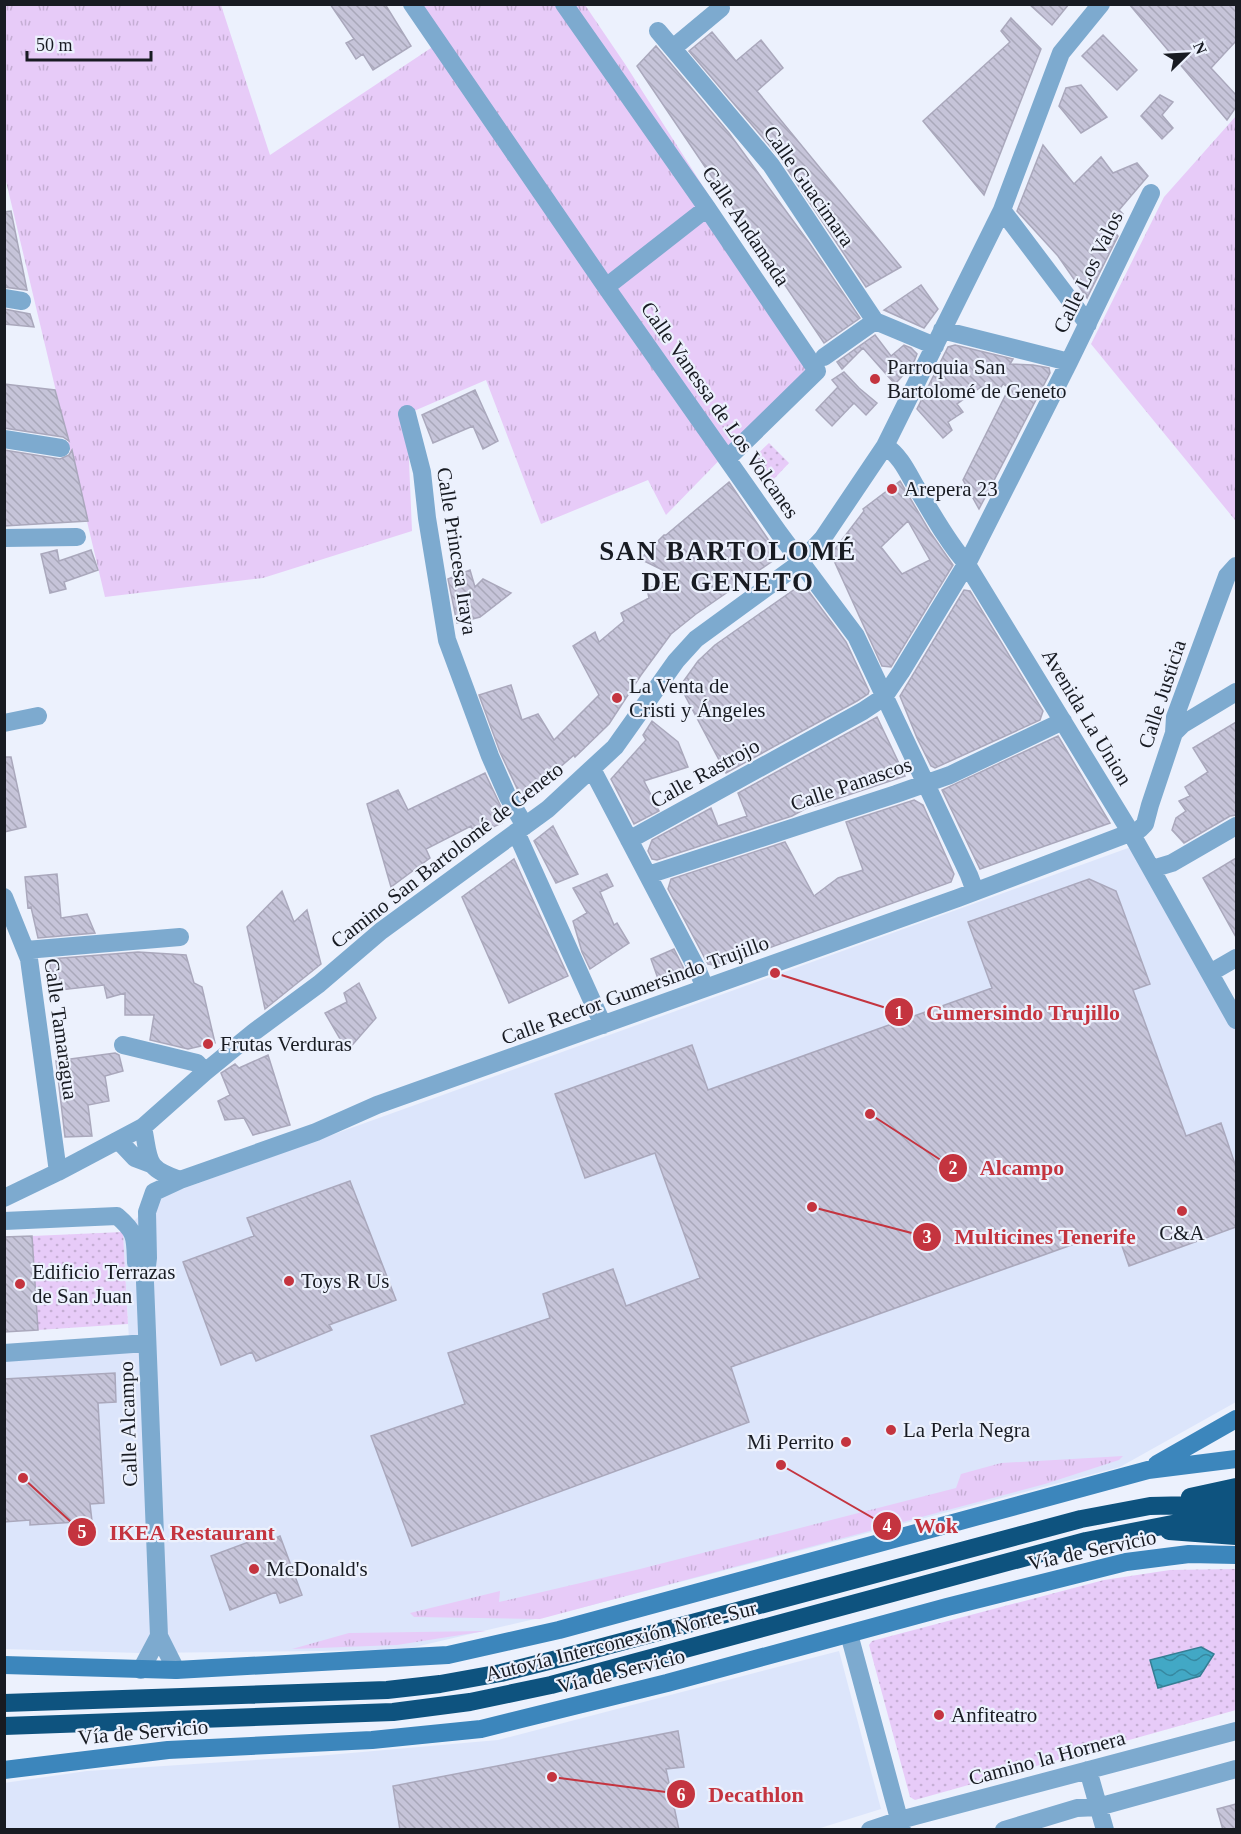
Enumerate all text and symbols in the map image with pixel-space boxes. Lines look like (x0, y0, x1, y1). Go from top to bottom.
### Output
scale bar (27, 24, 152, 62)
north arrow (1157, 24, 1217, 84)
text: 50 m (36, 35, 73, 55)
text: N (1190, 39, 1211, 57)
street label: Calle Guacimara (759, 121, 860, 251)
street label: Calle Andamada (697, 162, 795, 291)
street label: Calle Los Valos (1048, 207, 1128, 337)
street label: Calle Vanessa de Los Volcanes (636, 297, 804, 523)
place label: Parroquia San Bartolomé de Geneto (887, 355, 1067, 403)
marker: Parroquia San Bartolomé de Geneto (868, 372, 882, 386)
street label: Calle Princesa Iraya (432, 466, 482, 637)
place label: Arepera 23 (904, 477, 998, 501)
marker: Arepera 23 (885, 482, 899, 496)
district label: SAN BARTOLOMÉ DE GENETO (599, 536, 857, 597)
street label: Calle Justicia (1133, 636, 1191, 751)
street label: Avenida La Union (1037, 645, 1137, 790)
place label: La Venta de Cristi y Ángeles (629, 674, 766, 722)
marker: La Venta de Cristi y Ángeles (610, 691, 624, 705)
street label: Calle Rastrojo (646, 733, 764, 813)
street label: Calle Panascos (787, 752, 915, 816)
street label: Camino San Bartolomé de Geneto (326, 757, 568, 953)
street label: Calle Rector Gumersindo Trujillo (498, 930, 772, 1050)
street label: Calle Tamaragua (39, 957, 83, 1102)
callout: Gumersindo Trujillo (884, 992, 1132, 1032)
text: Gumersindo Trujillo (926, 1000, 1120, 1025)
text: 1 (895, 1003, 904, 1023)
place label: Frutas Verduras (220, 1032, 352, 1056)
marker: Frutas Verduras (201, 1037, 215, 1051)
callout: Alcampo (938, 1148, 1076, 1188)
text: Alcampo (980, 1155, 1064, 1180)
text: 2 (949, 1158, 958, 1178)
marker: C&A (1175, 1204, 1189, 1218)
callout: Multicines Tenerife (912, 1217, 1148, 1257)
place label: C&A (1159, 1221, 1206, 1245)
text: Multicines Tenerife (954, 1224, 1136, 1249)
text: 3 (923, 1227, 932, 1247)
place label: Edificio Terrazas de San Juan (32, 1260, 175, 1308)
place label: Toys R Us (301, 1269, 389, 1293)
marker: Toys R Us (282, 1274, 296, 1288)
marker: Edificio Terrazas de San Juan (13, 1277, 27, 1291)
street label: Calle Alcampo (114, 1361, 142, 1487)
place label: La Perla Negra (903, 1418, 1031, 1442)
marker: La Perla Negra (884, 1423, 898, 1437)
place label: Mi Perrito (747, 1430, 834, 1454)
marker: Mi Perrito (839, 1435, 853, 1449)
callout: Wok (872, 1506, 970, 1546)
callout: IKEA Restaurant (67, 1512, 288, 1552)
text: Wok (914, 1513, 959, 1538)
text: 4 (883, 1516, 892, 1536)
text: IKEA Restaurant (109, 1520, 275, 1545)
text: 5 (78, 1522, 87, 1542)
street label: Vía de Servicio (1026, 1525, 1158, 1575)
place label: McDonald's (266, 1557, 368, 1581)
marker: McDonald's (247, 1562, 261, 1576)
street label: Autovía Interconexión Norte-Sur (483, 1596, 759, 1686)
street label: Vía de Servicio (555, 1644, 687, 1698)
place label: Anfiteatro (951, 1703, 1037, 1727)
marker: Anfiteatro (932, 1708, 946, 1722)
street label: Vía de Servicio (77, 1714, 209, 1750)
street label: Camino la Hornera (966, 1725, 1128, 1790)
callout: Decathlon (666, 1774, 816, 1814)
text: Decathlon (708, 1782, 804, 1807)
text: 6 (677, 1785, 686, 1805)

